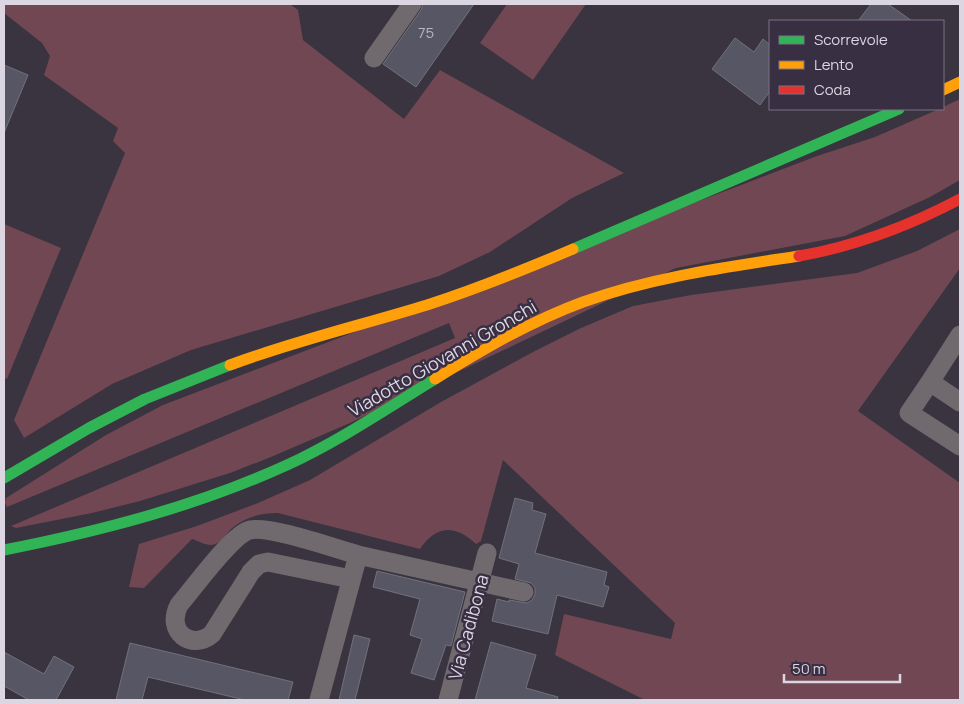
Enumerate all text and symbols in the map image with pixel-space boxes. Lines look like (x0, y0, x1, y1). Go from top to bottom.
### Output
legend (769, 20, 944, 110)
house number: 75 (418, 22, 434, 43)
text: Scorrevole (814, 29, 888, 50)
text: Lento (814, 54, 854, 75)
text: Coda (814, 79, 851, 100)
street label: Viadotto Giovanni Gronchi (343, 294, 541, 422)
street label: Via Cadibona (442, 572, 494, 682)
scale bar (784, 652, 900, 684)
text: 50 m (792, 658, 826, 679)

